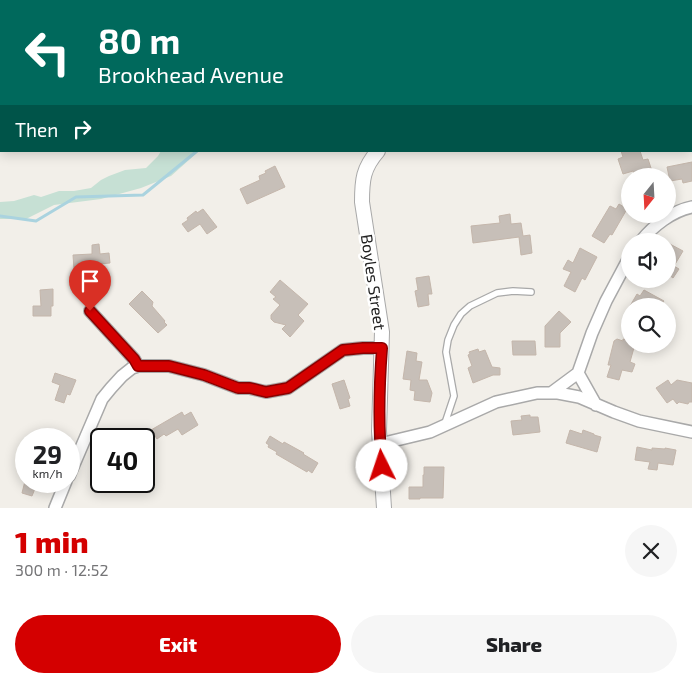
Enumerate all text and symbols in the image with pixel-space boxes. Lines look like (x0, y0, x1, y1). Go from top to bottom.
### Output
text: 80 m (98, 19, 180, 61)
icon: left (15, 20, 80, 85)
text: Brookhead Avenue (98, 61, 284, 87)
icon: right (68, 115, 96, 143)
text: Then (15, 118, 58, 141)
north arrow (621, 168, 676, 222)
map controls (621, 168, 676, 353)
street label: Boyles Street (358, 233, 390, 331)
button: sound (621, 233, 676, 288)
pin (69, 260, 111, 311)
icon: arrive (76, 267, 104, 295)
button: search (621, 298, 676, 353)
speed limit sign: 40 (90, 428, 155, 493)
text: 29 (33, 439, 62, 469)
position arrow (355, 439, 407, 491)
text: km/h (33, 466, 62, 480)
text: 1 min (15, 523, 89, 559)
button: close (625, 525, 677, 577)
text: 300 m · 12:52 (15, 560, 108, 579)
button: Exit (15, 615, 341, 673)
button: Share (351, 615, 677, 673)

